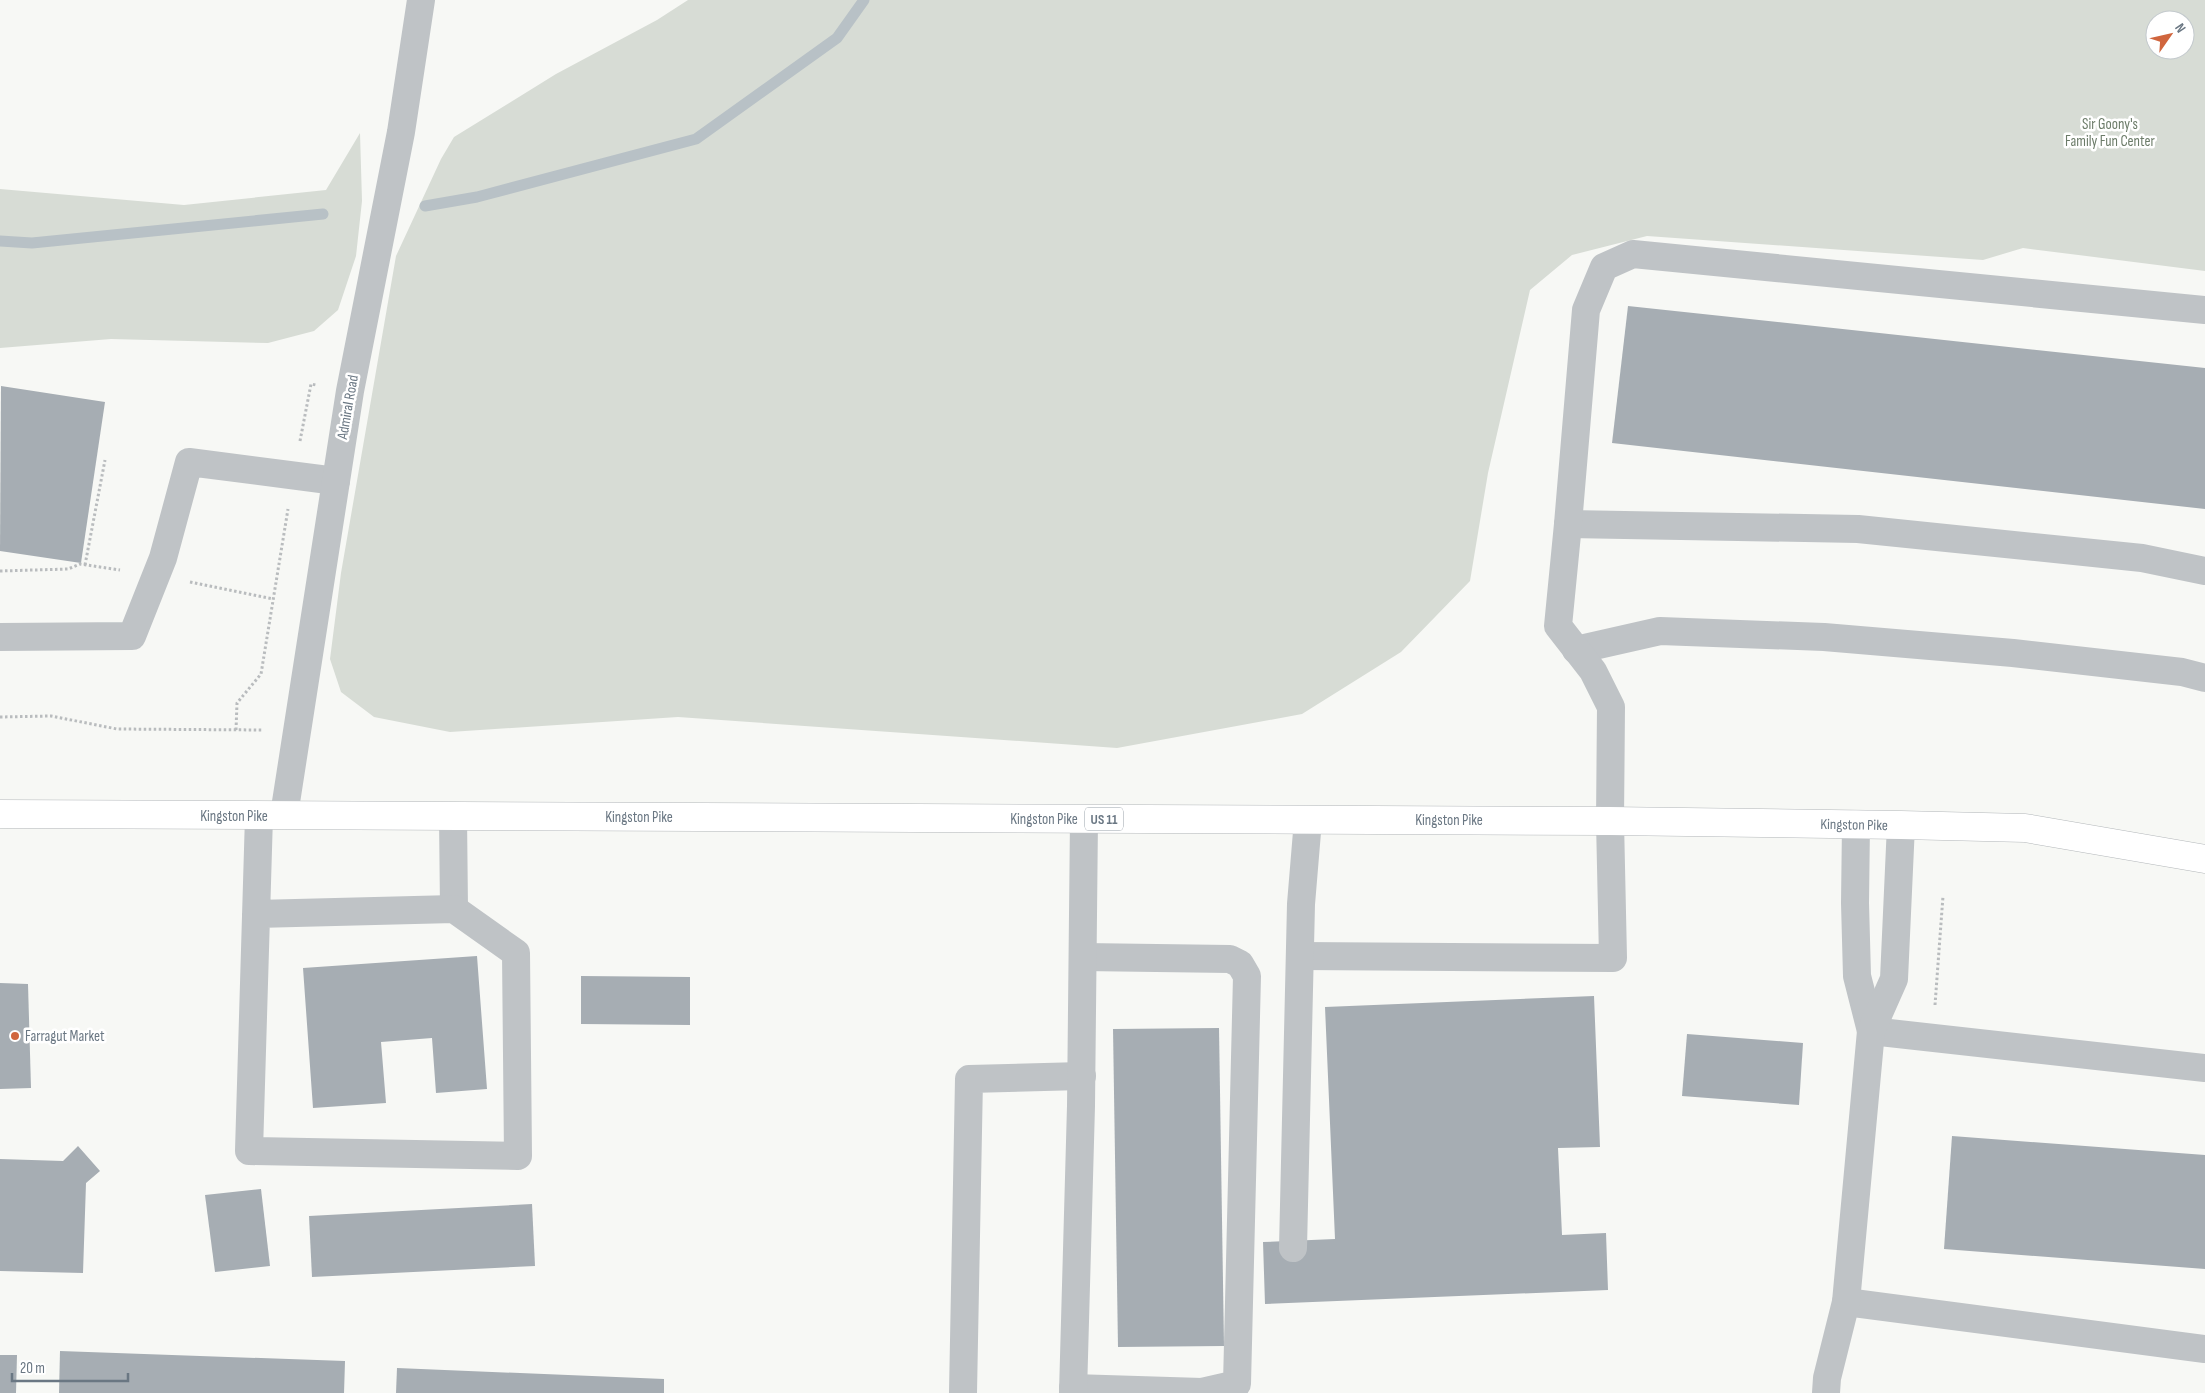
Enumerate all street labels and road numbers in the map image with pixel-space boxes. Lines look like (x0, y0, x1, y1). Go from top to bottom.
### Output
street label: Admiral Road (333, 373, 363, 442)
street label: Kingston Pike (200, 807, 268, 826)
street label: Kingston Pike (605, 808, 673, 827)
road number: US 11 (1085, 808, 1123, 831)
street label: Kingston Pike (1010, 810, 1078, 829)
street label: Kingston Pike (1415, 811, 1483, 830)
street label: Kingston Pike (1820, 815, 1888, 835)

